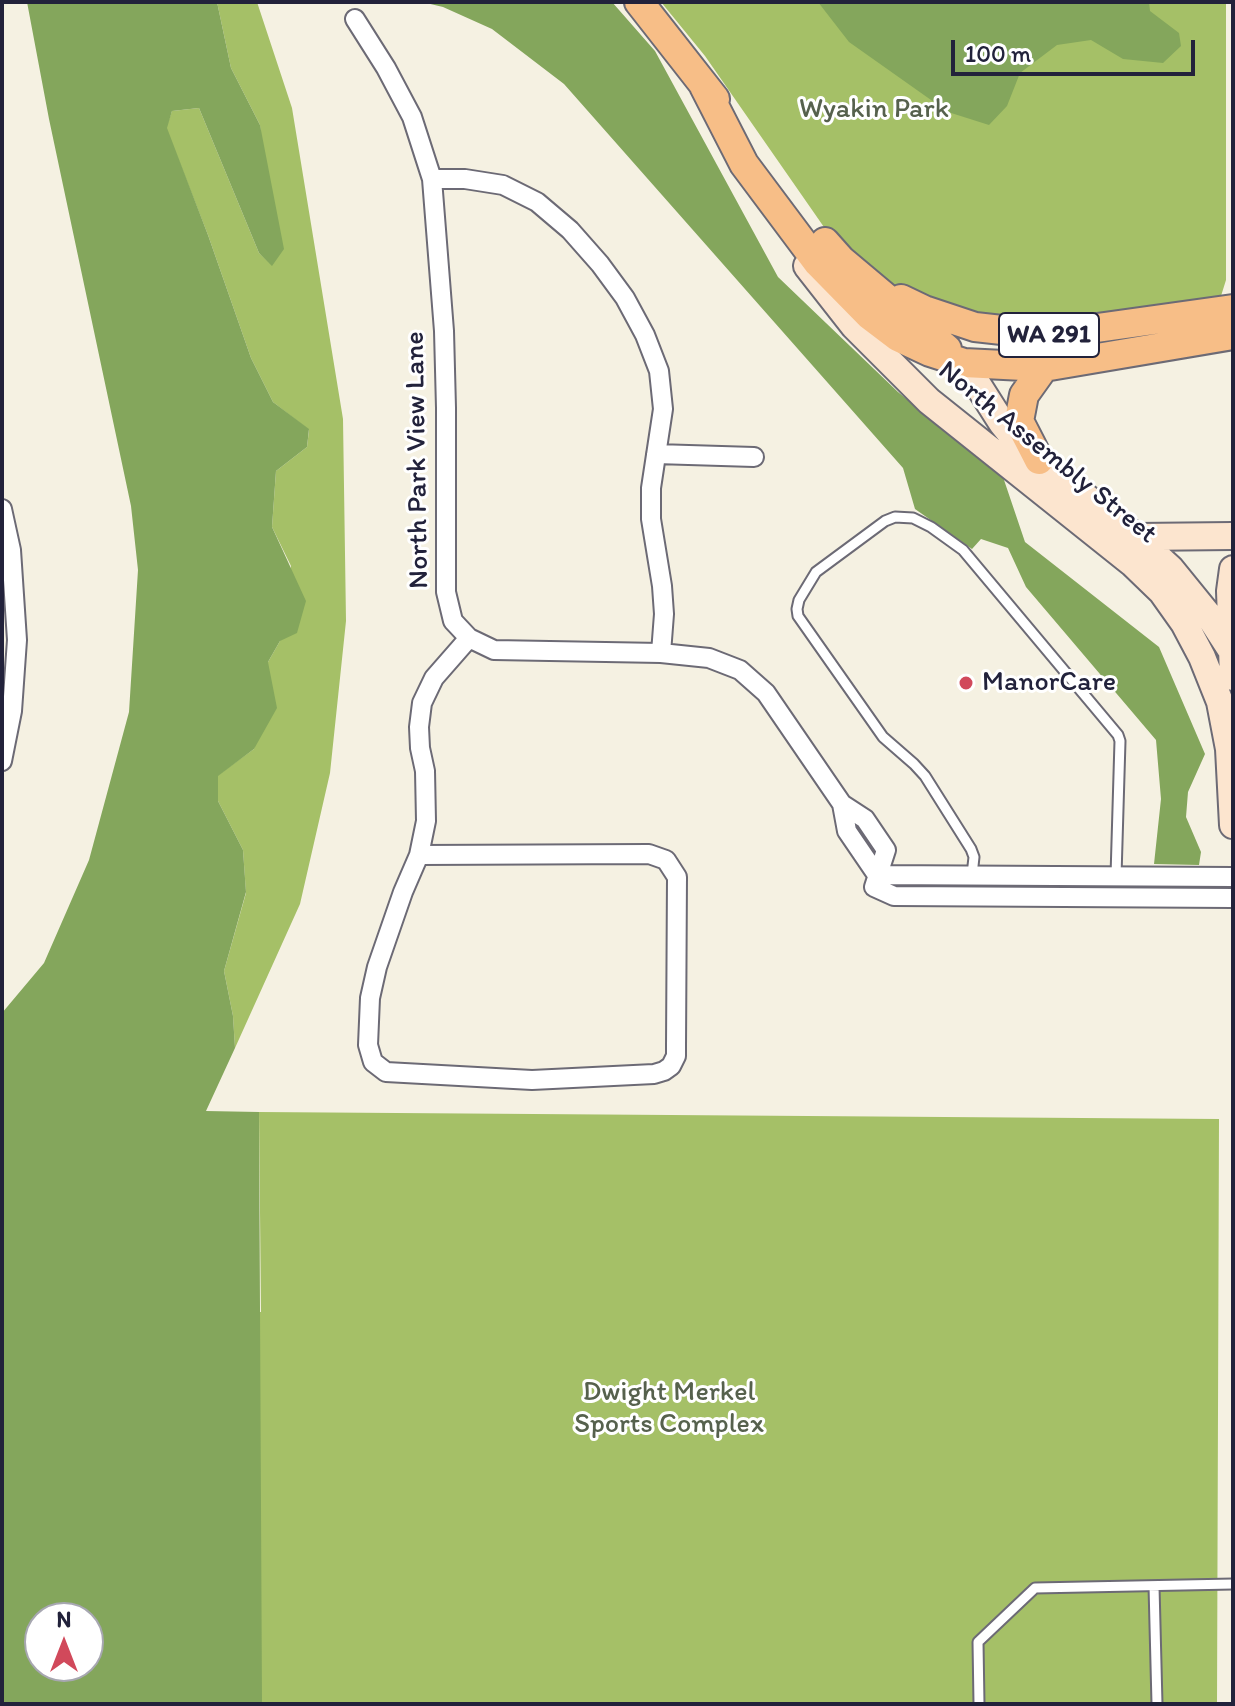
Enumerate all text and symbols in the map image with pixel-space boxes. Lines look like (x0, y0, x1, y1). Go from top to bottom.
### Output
scale bar (955, 24, 1199, 74)
text: 100 m (965, 39, 1031, 68)
park label: Wyakin Park (799, 93, 949, 127)
road number: WA 291 (999, 313, 1099, 357)
street label: North Park View Lane (399, 331, 437, 589)
street label: North Assembly Street (931, 354, 1163, 552)
place label: ManorCare (982, 666, 1116, 700)
marker: ManorCare (957, 674, 975, 692)
park label: Dwight Merkel Sports Complex (574, 1376, 764, 1442)
north arrow (24, 1602, 104, 1682)
text: N (57, 1606, 71, 1633)

